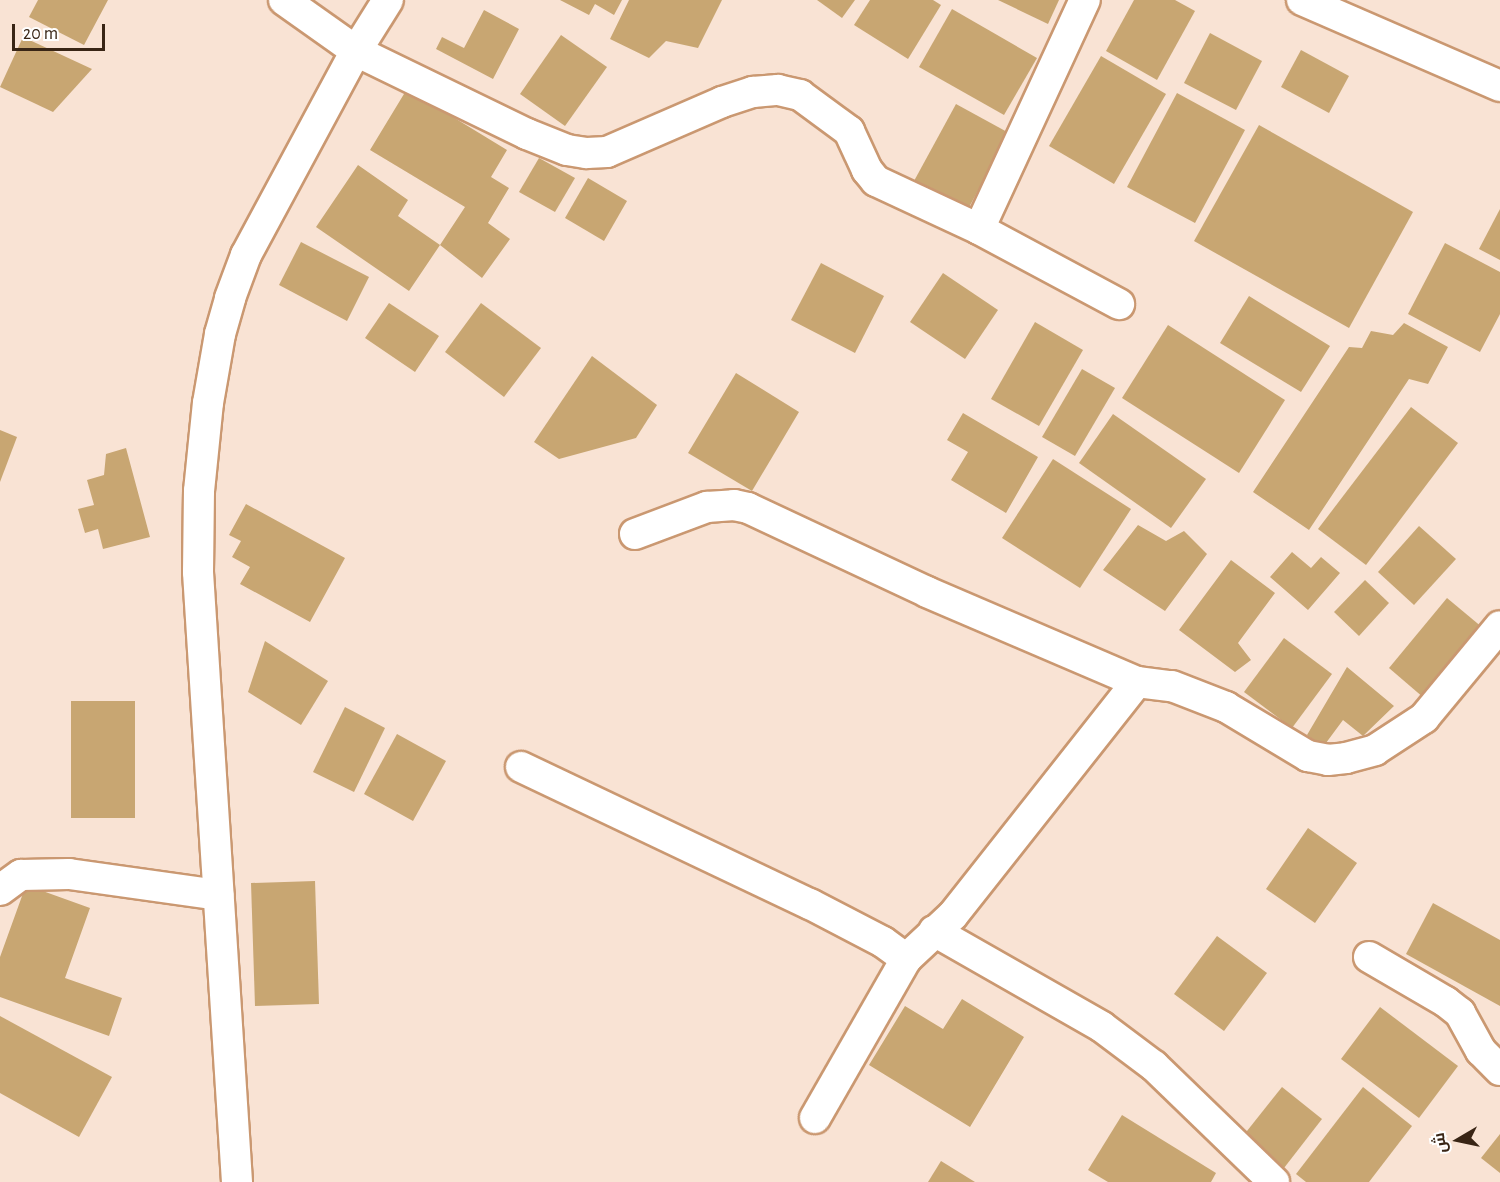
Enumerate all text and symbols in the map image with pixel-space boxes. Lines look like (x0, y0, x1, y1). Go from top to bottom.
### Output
scale bar (15, 12, 108, 50)
text: 20 m (23, 25, 58, 43)
north arrow (1428, 1110, 1488, 1170)
text: ش (1431, 1131, 1450, 1154)

